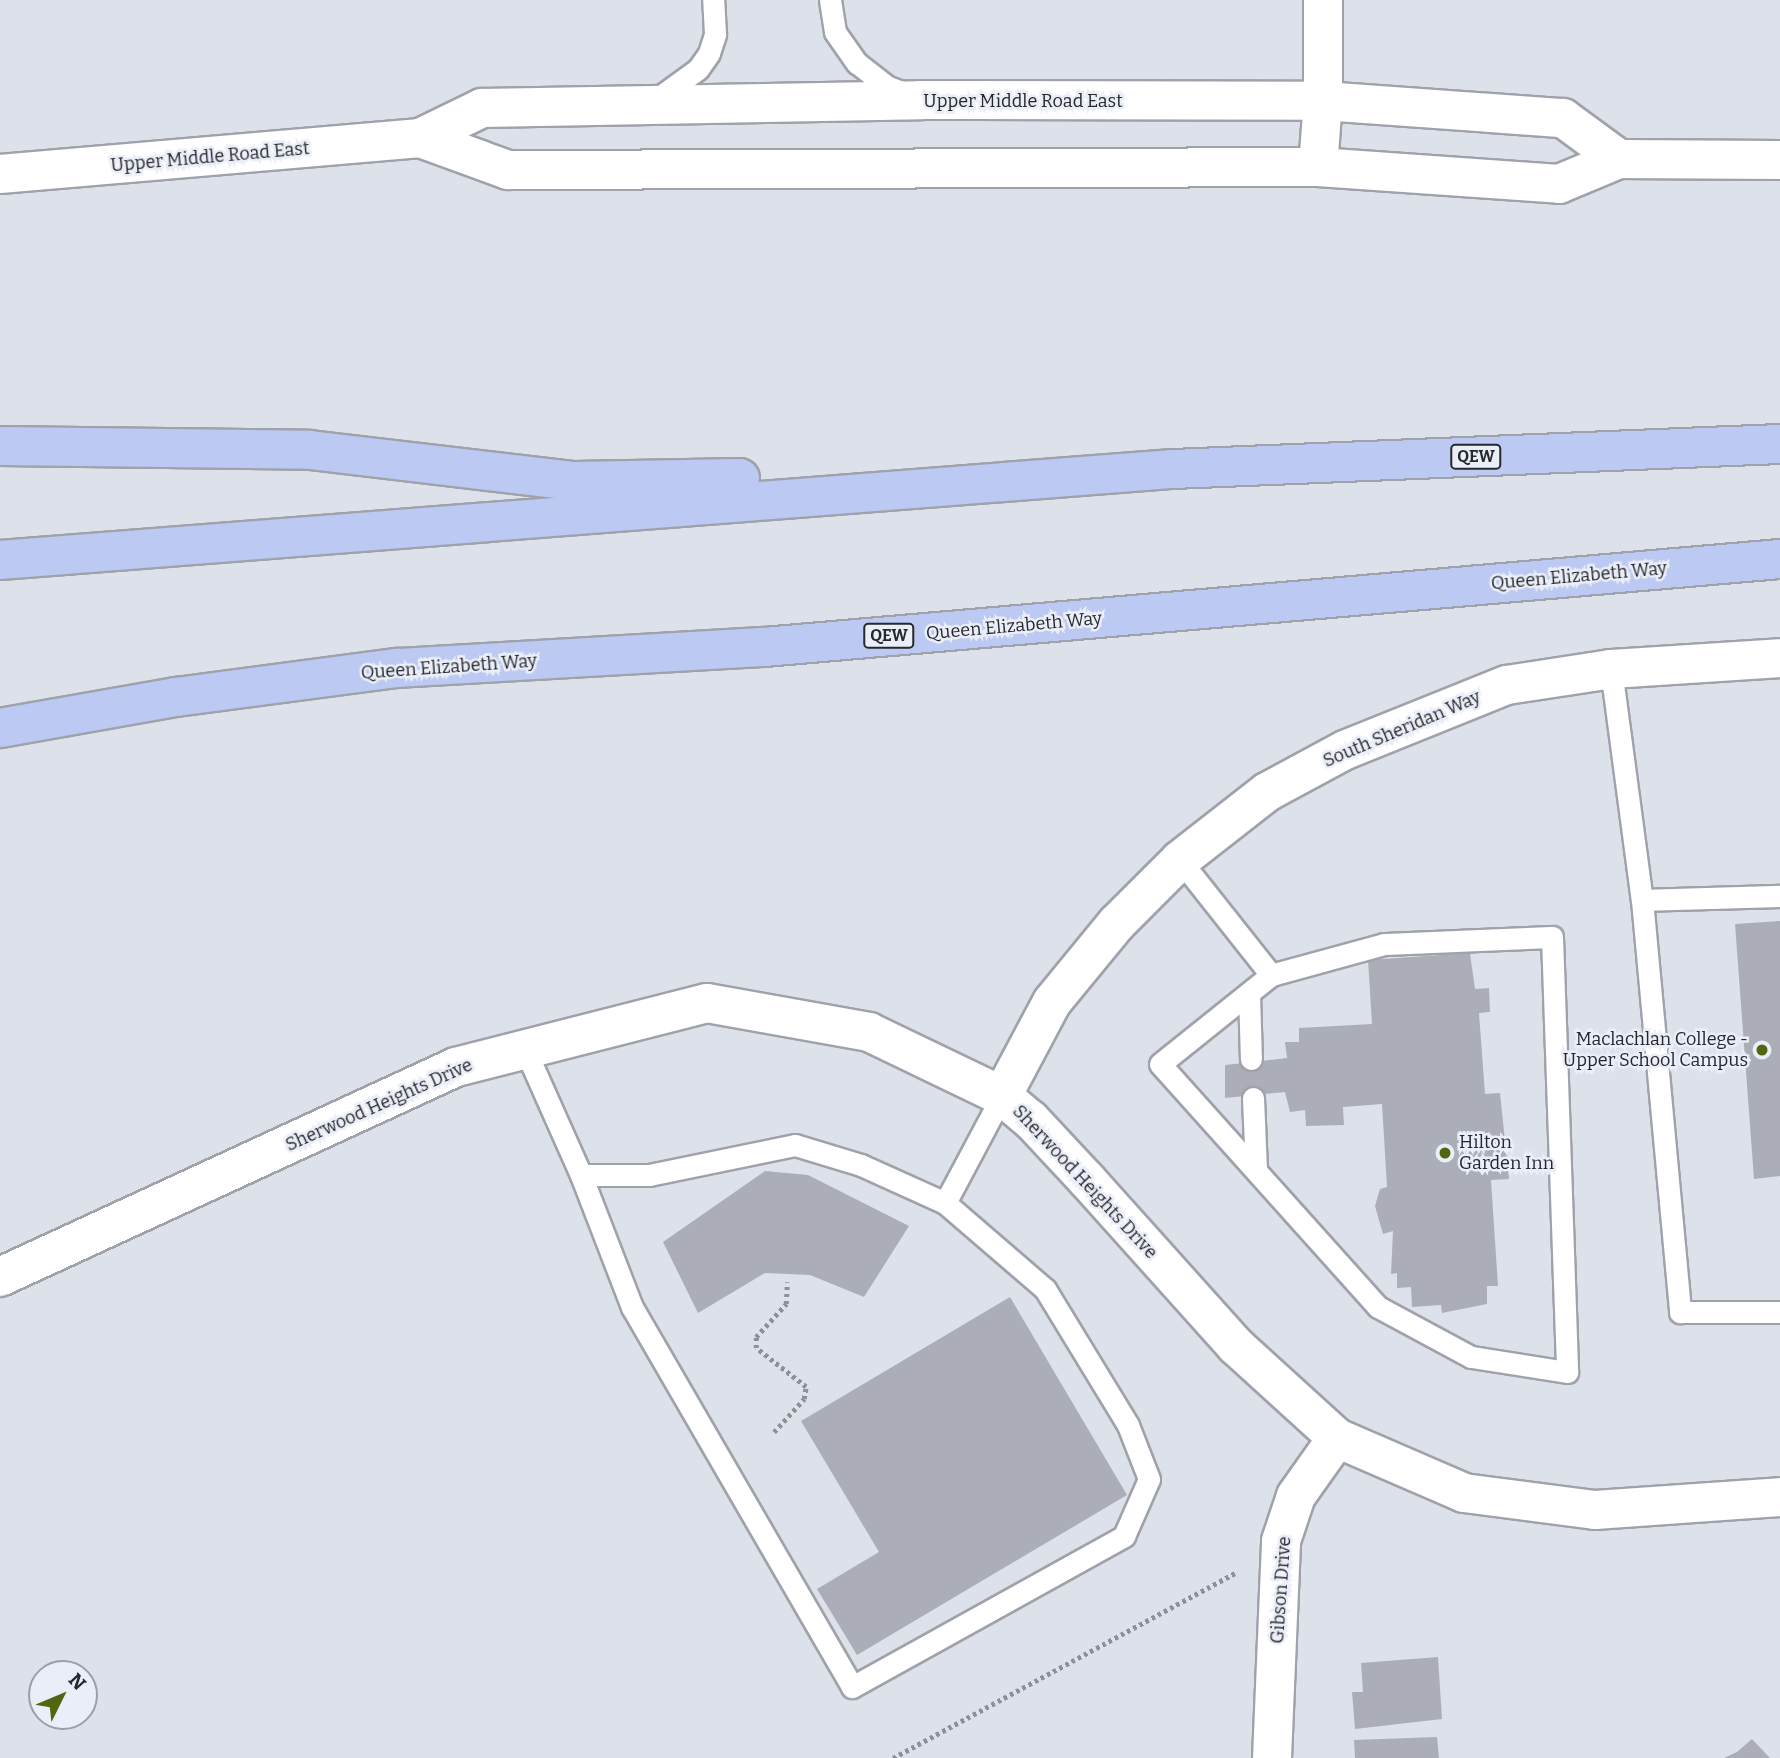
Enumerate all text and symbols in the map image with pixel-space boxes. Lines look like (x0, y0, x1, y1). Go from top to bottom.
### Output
street label: Upper Middle Road East (923, 90, 1123, 112)
street label: Upper Middle Road East (110, 138, 310, 176)
road number: QEW (1450, 445, 1502, 470)
street label: Queen Elizabeth Way (1490, 558, 1668, 594)
street label: Queen Elizabeth Way (925, 608, 1103, 644)
road number: QEW (863, 624, 915, 649)
street label: Queen Elizabeth Way (360, 650, 538, 684)
street label: South Sheridan Way (1320, 686, 1484, 772)
place label: Maclachlan College - Upper School Campus (1563, 1029, 1748, 1072)
marker: Maclachlan College - Upper School Campus (1754, 1042, 1770, 1058)
street label: Sherwood Heights Drive (282, 1054, 476, 1156)
street label: Sherwood Heights Drive (1008, 1101, 1162, 1263)
place label: Hilton Garden Inn (1459, 1132, 1554, 1174)
marker: Hilton Garden Inn (1437, 1145, 1453, 1161)
street label: Gibson Drive (1266, 1536, 1296, 1644)
north arrow (28, 1660, 98, 1730)
text: N (64, 1668, 91, 1695)

